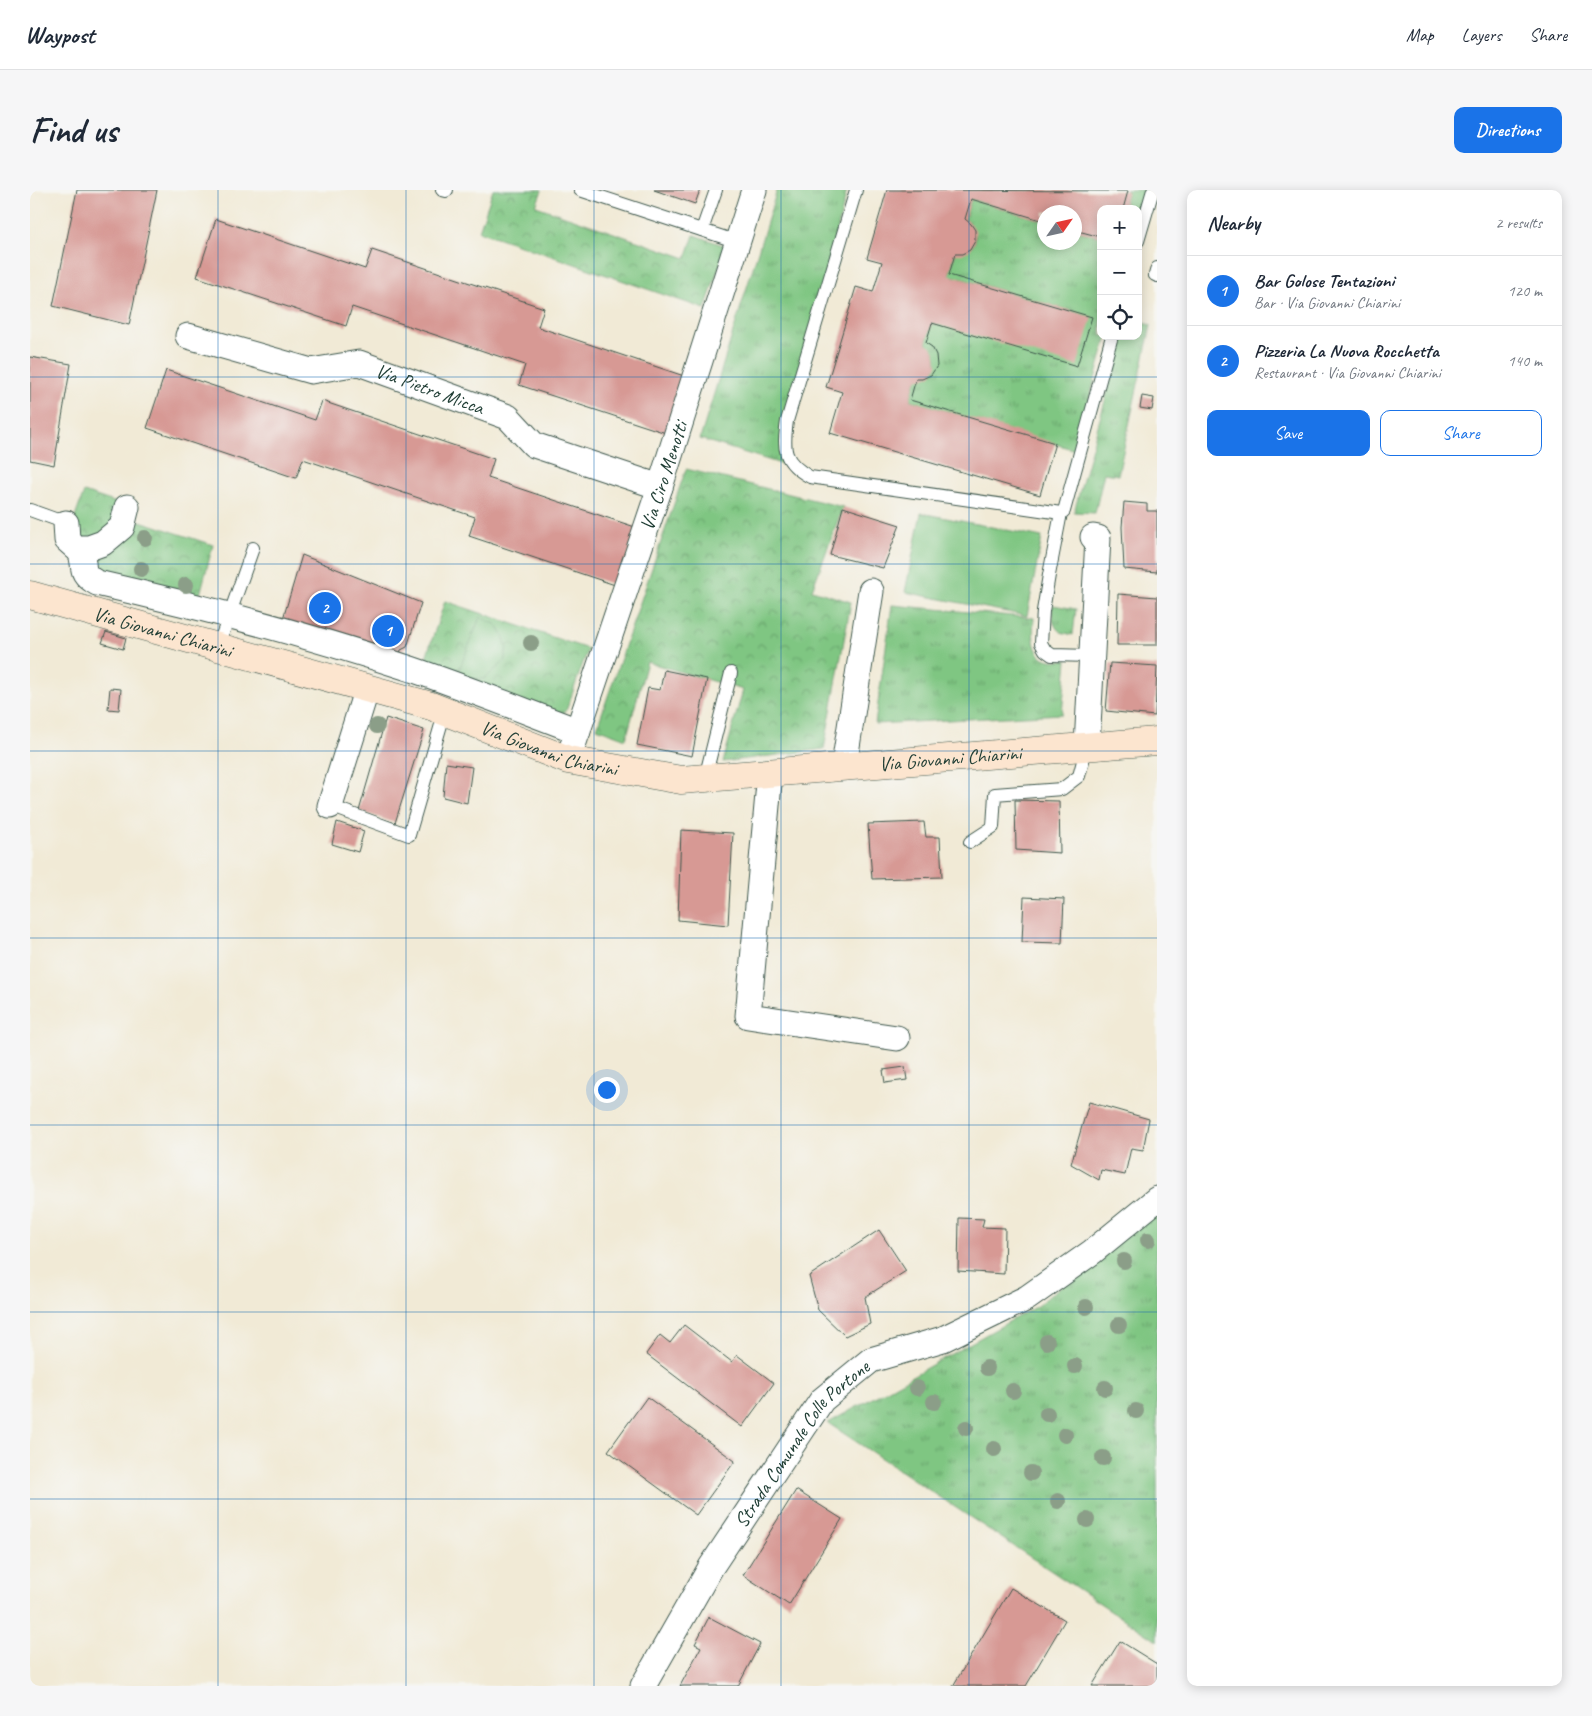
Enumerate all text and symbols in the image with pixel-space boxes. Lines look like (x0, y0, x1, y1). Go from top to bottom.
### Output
text: Waypost (25, 20, 95, 50)
text: Map (1406, 24, 1434, 46)
text: Layers (1462, 24, 1501, 46)
text: Share (1529, 24, 1567, 46)
button: Directions (1454, 107, 1562, 153)
text: Find us (30, 108, 117, 153)
north arrow (1037, 205, 1082, 250)
map controls (1097, 205, 1142, 340)
button: + (1097, 205, 1142, 250)
text: Nearby (1207, 210, 1260, 236)
text: 2 results (1495, 213, 1542, 233)
button: − (1097, 250, 1142, 295)
text: Bar Golose Tentazioni (1254, 269, 1394, 293)
text: 1 (1219, 281, 1227, 301)
text: 120 m (1508, 281, 1542, 301)
text: Bar · Via Giovanni Chiarini (1254, 293, 1400, 313)
button: locate (1097, 295, 1142, 340)
text: Pizzeria La Nuova Rocchetta (1254, 339, 1439, 363)
text: 2 (1219, 351, 1227, 371)
text: 140 m (1508, 351, 1542, 371)
street label: Via Pietro Micca (372, 358, 488, 421)
text: Restaurant · Via Giovanni Chiarini (1254, 363, 1441, 383)
button: Save (1207, 410, 1370, 456)
button: Share (1380, 410, 1542, 456)
street label: Via Ciro Menotti (634, 416, 694, 533)
pin: 2 (309, 589, 341, 627)
street label: Via Giovanni Chiarini (91, 601, 237, 664)
pin: 1 (372, 612, 404, 650)
street label: Via Giovanni Chiarini (477, 715, 622, 782)
street label: Via Giovanni Chiarini (878, 740, 1024, 777)
your location (594, 1077, 620, 1103)
street label: Strada Comunale Colle Portone (729, 1354, 876, 1532)

